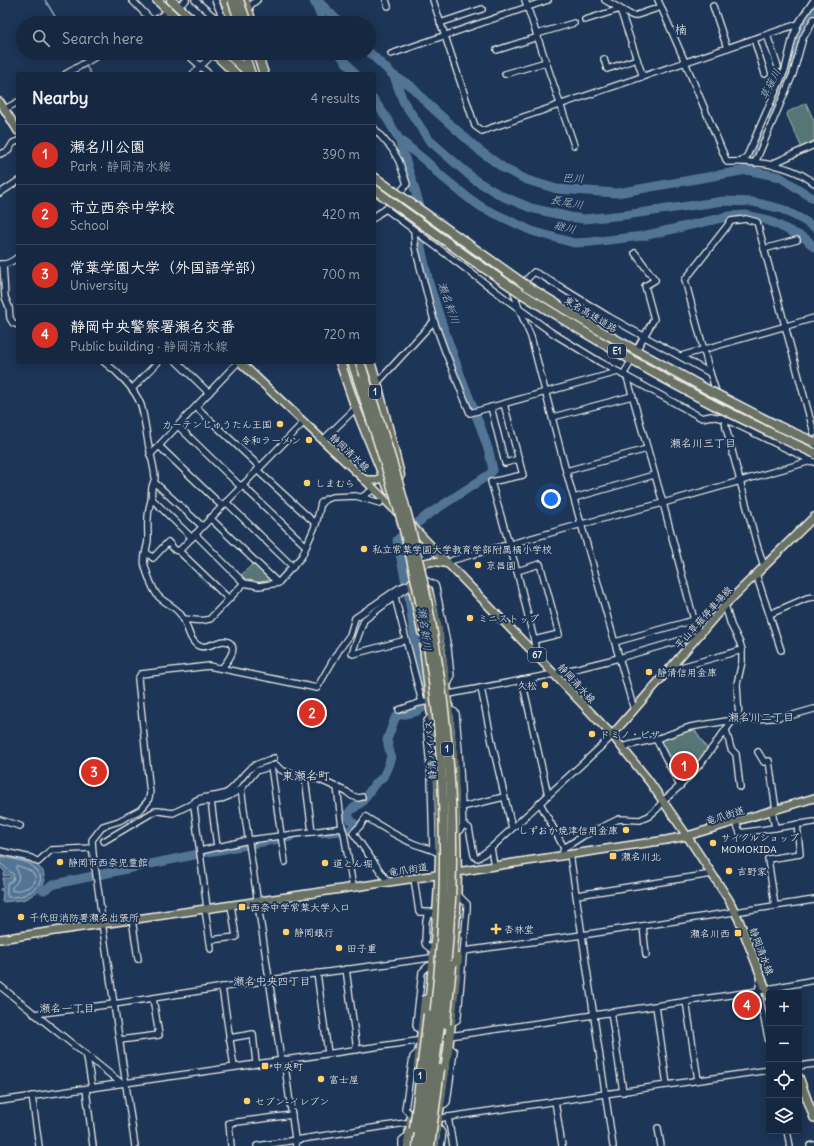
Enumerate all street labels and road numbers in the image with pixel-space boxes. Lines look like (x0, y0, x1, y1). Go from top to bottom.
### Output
street label: 東名高速道路 (562, 293, 620, 335)
road number: E1 (608, 344, 626, 358)
road number: 1 (369, 385, 381, 399)
street label: 静岡清水線 (327, 431, 372, 474)
street label: 平山草薙停車場線 (672, 583, 735, 651)
road number: 67 (528, 648, 546, 662)
street label: 静岡清水線 (555, 661, 598, 706)
street label: 静清バイパス (422, 720, 439, 780)
road number: 1 (441, 742, 453, 756)
street label: 竜爪街道 (704, 803, 746, 828)
street label: 竜爪街道 (387, 860, 429, 879)
street label: 静岡清水線 (747, 926, 777, 977)
road number: 1 (414, 1069, 426, 1083)

